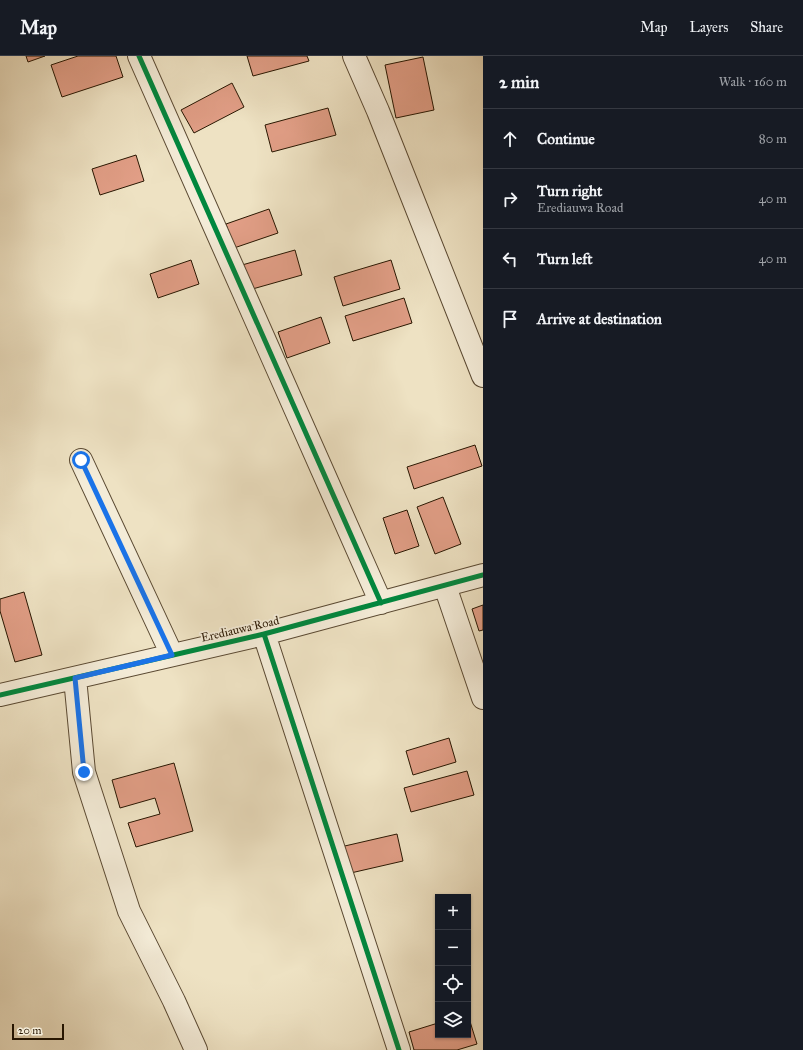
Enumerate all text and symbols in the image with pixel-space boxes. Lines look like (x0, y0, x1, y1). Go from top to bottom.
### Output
text: Map (20, 16, 57, 39)
text: Map (640, 19, 668, 36)
text: Layers (690, 19, 728, 36)
text: Share (750, 19, 783, 36)
text: 2 min (499, 72, 539, 93)
text: Walk · 160 m (719, 74, 787, 90)
icon: ahead (499, 128, 521, 150)
text: Continue (537, 130, 595, 148)
text: 80 m (759, 131, 787, 147)
text: Turn right (537, 182, 602, 200)
icon: right (499, 188, 521, 210)
text: 40 m (758, 191, 787, 207)
text: Erediauwa Road (537, 200, 623, 216)
icon: left (499, 248, 521, 270)
text: Turn left (537, 250, 593, 268)
text: 40 m (758, 251, 787, 267)
icon: arrive (499, 308, 521, 330)
text: Arrive at destination (537, 310, 662, 328)
route start (72, 451, 90, 469)
street label: Erediauwa Road (200, 613, 280, 645)
route end (75, 763, 93, 781)
map controls (435, 894, 471, 1038)
button: + (435, 894, 471, 930)
button: − (435, 930, 471, 966)
button: locate (435, 966, 471, 1002)
button: layers (435, 1002, 471, 1038)
scale bar (12, 1022, 64, 1041)
text: 20 m (18, 1024, 41, 1037)

